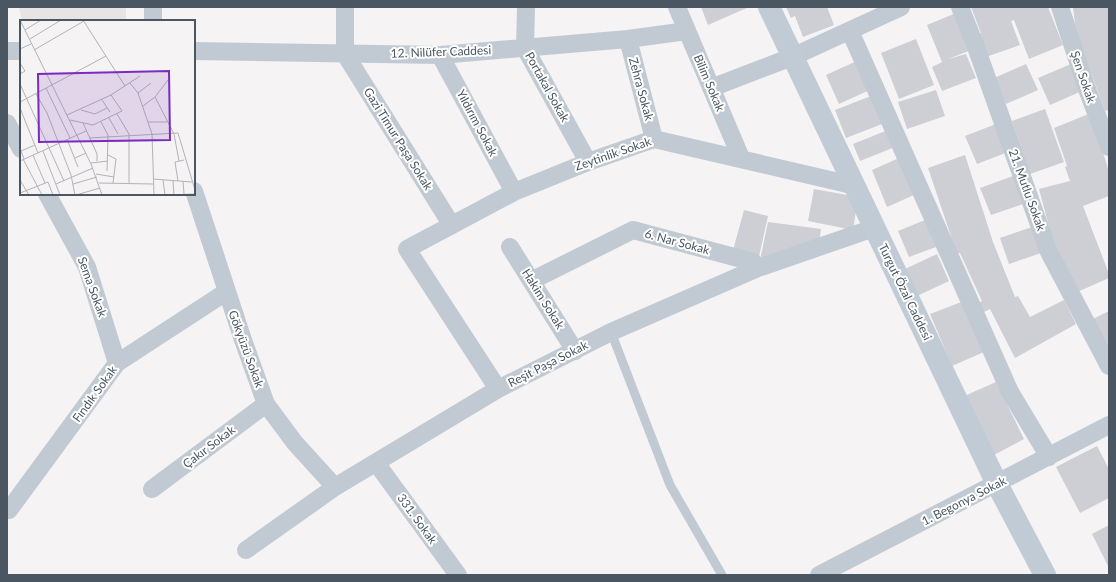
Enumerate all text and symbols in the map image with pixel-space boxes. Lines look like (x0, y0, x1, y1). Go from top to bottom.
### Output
inset map (20, 20, 195, 195)
street label: 12. Nilüfer Caddesi (390, 42, 492, 61)
street label: Portakal Sokak (522, 49, 573, 125)
street label: Şen Sokak (1068, 49, 1100, 106)
street label: Bilim Sokak (691, 52, 729, 114)
street label: Zehra Sokak (626, 56, 657, 123)
street label: Gazi Timur Paşa Sokak (361, 85, 437, 194)
street label: Yıldırım Sokak (454, 87, 502, 159)
street label: Zeytinlik Sokak (573, 133, 654, 174)
street label: 21. Mutlu Sokak (1006, 147, 1050, 234)
street label: 6. Nar Sokak (643, 226, 712, 258)
street label: Turgut Özal Caddesi (876, 241, 935, 343)
street label: Sema Sokak (75, 255, 111, 320)
street label: Hakim Sokak (519, 266, 568, 332)
street label: Gökyüzü Sokak (226, 308, 268, 390)
street label: Reşit Paşa Sokak (505, 337, 591, 390)
street label: Fındık Sokak (69, 362, 121, 425)
street label: Çakır Sokak (180, 422, 239, 471)
street label: 1. Begonya Sokak (919, 472, 1009, 528)
street label: 331. Sokak (394, 491, 441, 547)

